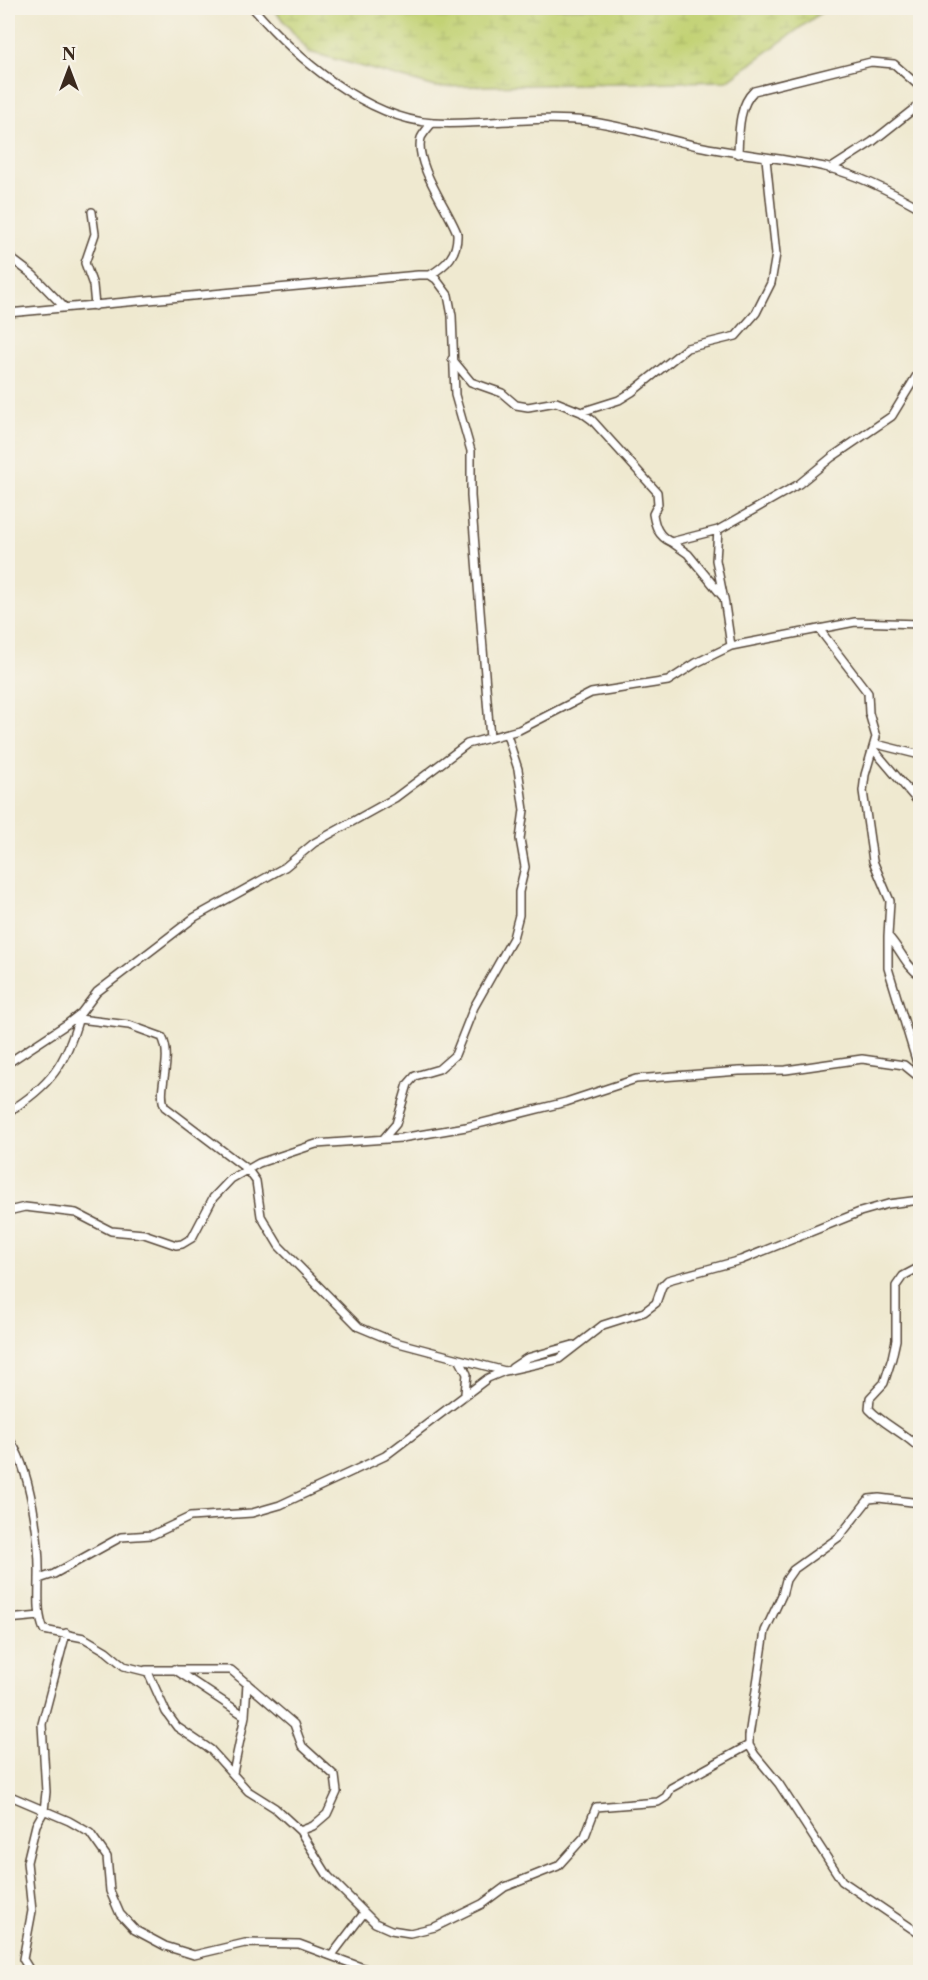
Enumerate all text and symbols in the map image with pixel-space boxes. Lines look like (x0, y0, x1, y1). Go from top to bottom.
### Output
north arrow (39, 39, 99, 99)
text: N (62, 44, 76, 64)

